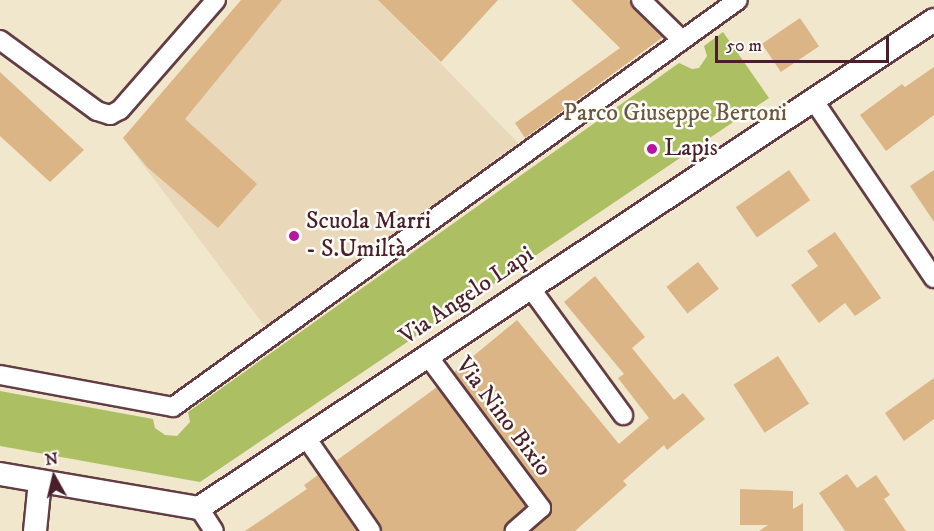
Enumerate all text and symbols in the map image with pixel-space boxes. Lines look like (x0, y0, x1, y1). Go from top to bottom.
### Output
scale bar (718, 24, 892, 62)
text: 50 m (726, 35, 762, 57)
park label: Parco Giuseppe Bertoni (563, 100, 787, 128)
place label: Lapis (664, 135, 718, 163)
marker: Lapis (645, 142, 659, 156)
place label: Scuola Marri - S.Umiltà (306, 208, 431, 264)
marker: Scuola Marri - S.Umiltà (287, 229, 301, 243)
street label: Via Angelo Lapi (394, 241, 540, 351)
street label: Via Nino Bixio (449, 352, 557, 482)
north arrow (24, 447, 84, 507)
text: N (44, 448, 59, 470)

